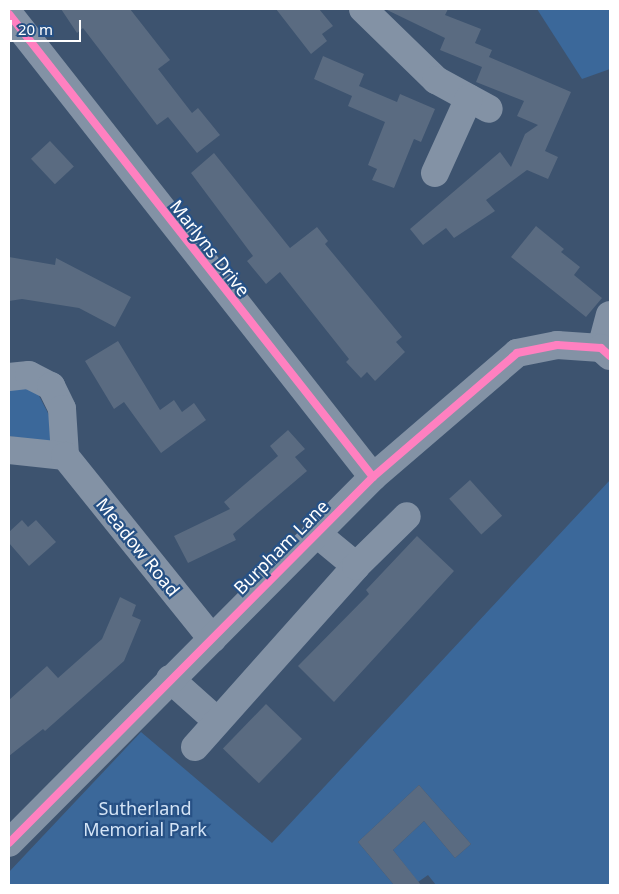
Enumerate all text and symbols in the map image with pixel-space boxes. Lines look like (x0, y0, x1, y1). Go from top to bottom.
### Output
scale bar (12, 10, 84, 42)
text: 20 m (18, 19, 53, 39)
street label: Marlyns Drive (166, 195, 254, 301)
street label: Meadow Road (92, 493, 184, 601)
street label: Burpham Lane (229, 495, 333, 599)
park label: Sutherland Memorial Park (83, 798, 207, 841)

